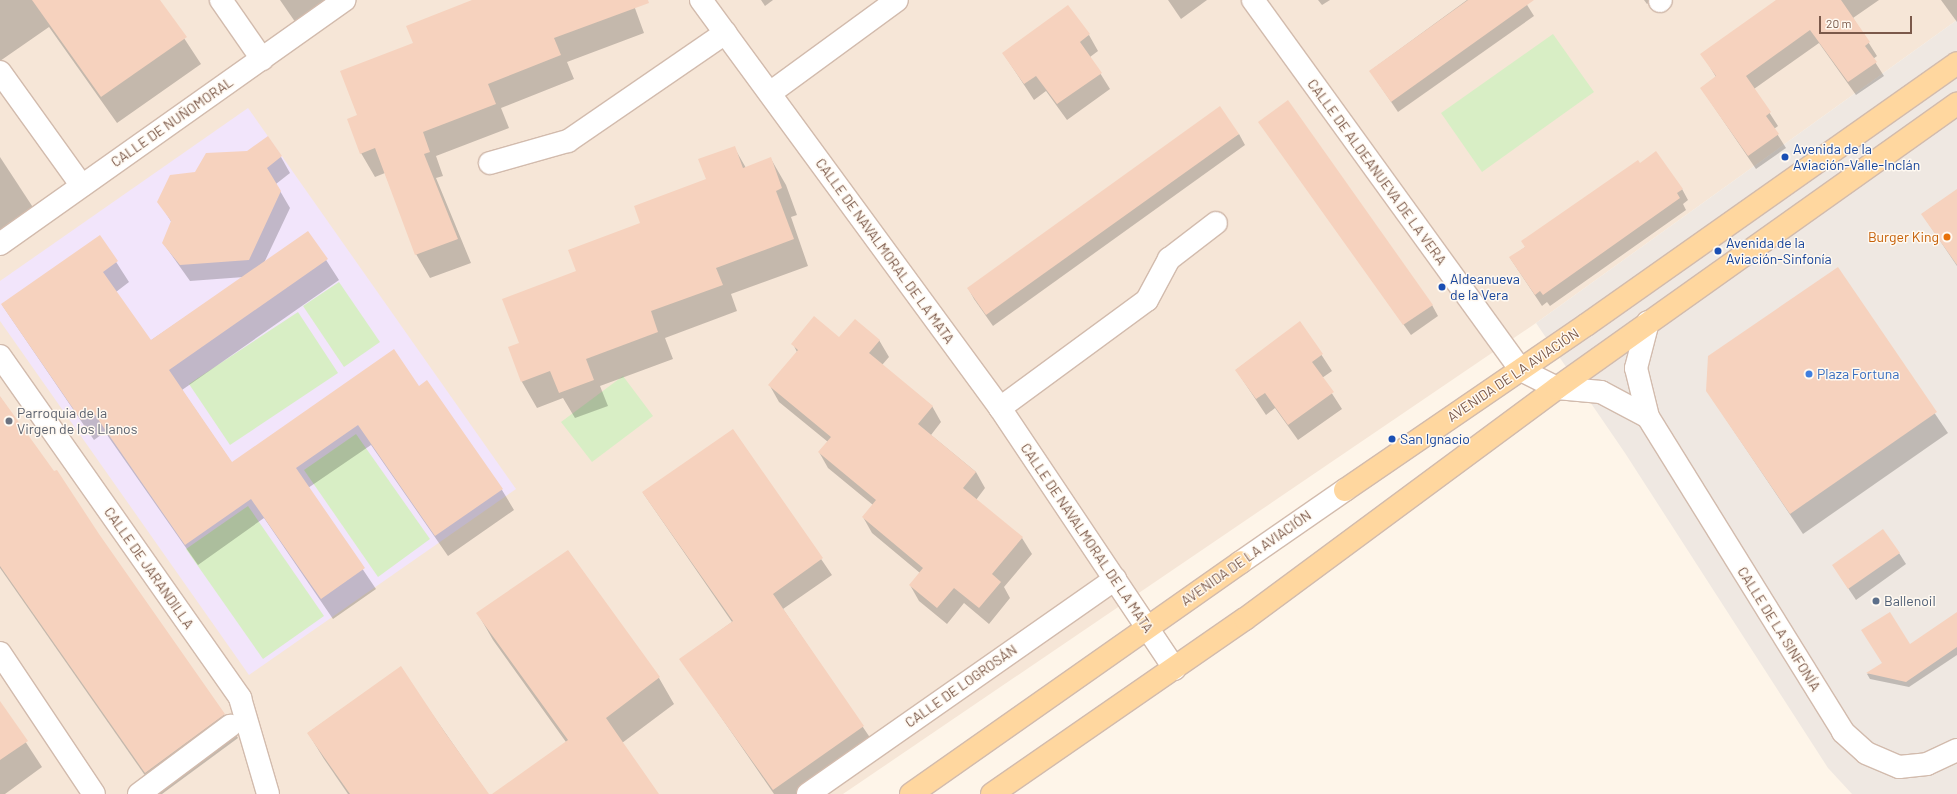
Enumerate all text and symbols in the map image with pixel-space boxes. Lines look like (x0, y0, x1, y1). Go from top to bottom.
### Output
scale bar (1821, 8, 1914, 34)
text: 20 m (1826, 16, 1852, 30)
street label: CALLE DE NUÑOMORAL (108, 74, 236, 170)
street label: CALLE DE ALDEANUEVA DE LA VERA (1304, 76, 1450, 268)
place label: Avenida de la Aviación-Valle-Inclán (1793, 141, 1920, 174)
marker: Avenida de la Aviación-Valle-Inclán (1780, 152, 1790, 162)
street label: CALLE DE NAVALMORAL DE LA MATA (812, 155, 958, 347)
place label: Burger King (1868, 229, 1939, 245)
marker: Burger King (1942, 232, 1952, 242)
place label: Avenida de la Aviación-Sinfonía (1726, 235, 1832, 268)
marker: Avenida de la Aviación-Sinfonía (1713, 246, 1723, 256)
place label: Aldeanueva de la Vera (1450, 271, 1520, 304)
marker: Aldeanueva de la Vera (1437, 282, 1447, 292)
street label: AVENIDA DE LA AVIACIÓN (1444, 325, 1582, 425)
place label: Plaza Fortuna (1817, 366, 1899, 382)
marker: Plaza Fortuna (1804, 369, 1814, 379)
place label: Parroquia de la Virgen de los Llanos (17, 405, 137, 438)
marker: Parroquia de la Virgen de los Llanos (4, 416, 14, 426)
place label: San Ignacio (1400, 431, 1470, 447)
marker: San Ignacio (1387, 434, 1397, 444)
street label: CALLE DE NAVALMORAL DE LA MATA (1017, 440, 1157, 636)
street label: CALLE DE JARANDILLA (101, 504, 197, 632)
street label: AVENIDA DE LA AVIACIÓN (1178, 507, 1314, 609)
street label: CALLE DE LA SINFONÍA (1734, 564, 1824, 694)
place label: Ballenoil (1884, 593, 1936, 609)
marker: Ballenoil (1871, 596, 1881, 606)
street label: CALLE DE LOGROSÁN (902, 641, 1020, 731)

